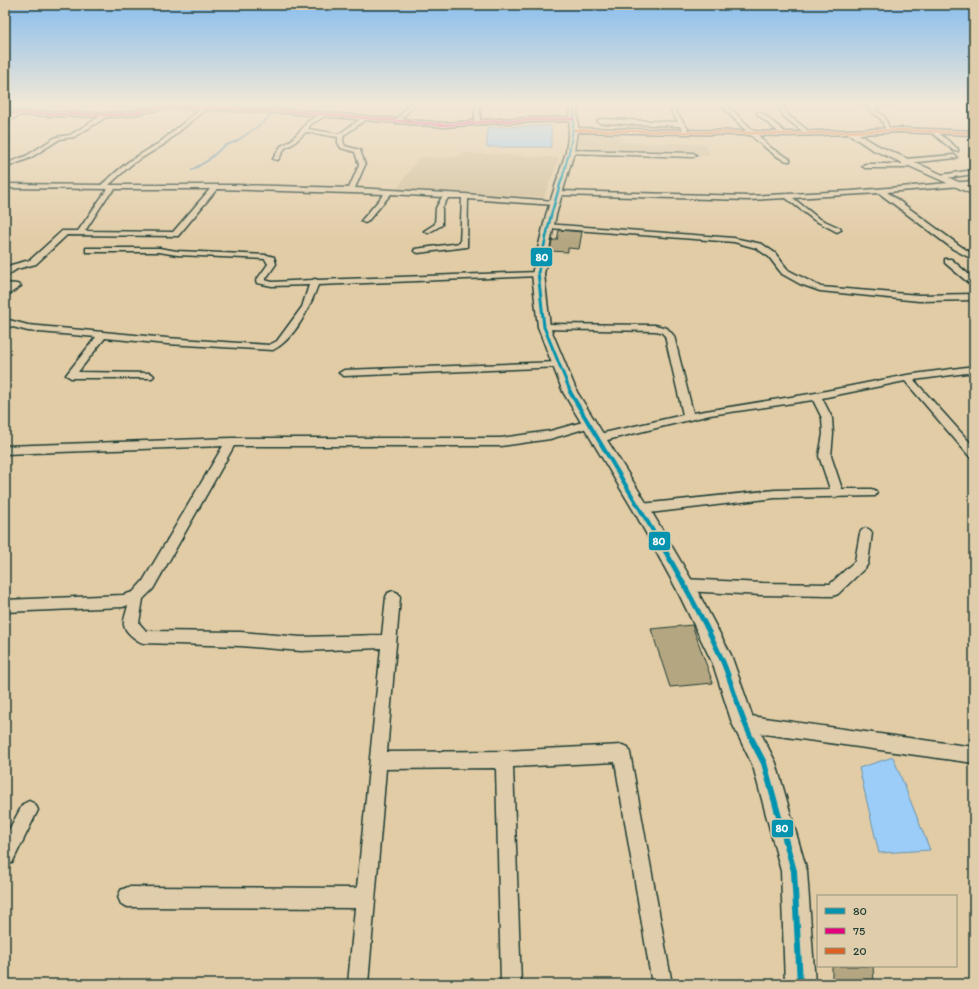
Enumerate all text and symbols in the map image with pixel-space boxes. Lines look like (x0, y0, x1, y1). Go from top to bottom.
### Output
line badge: 80 (530, 247, 553, 267)
text: 80 (536, 251, 549, 264)
line badge: 80 (648, 531, 671, 551)
text: 80 (653, 535, 666, 548)
line badge: 80 (771, 819, 794, 838)
text: 80 (776, 822, 789, 835)
legend (817, 895, 957, 967)
text: 80 (853, 904, 867, 918)
text: 75 (853, 924, 865, 938)
text: 20 (853, 944, 867, 958)

